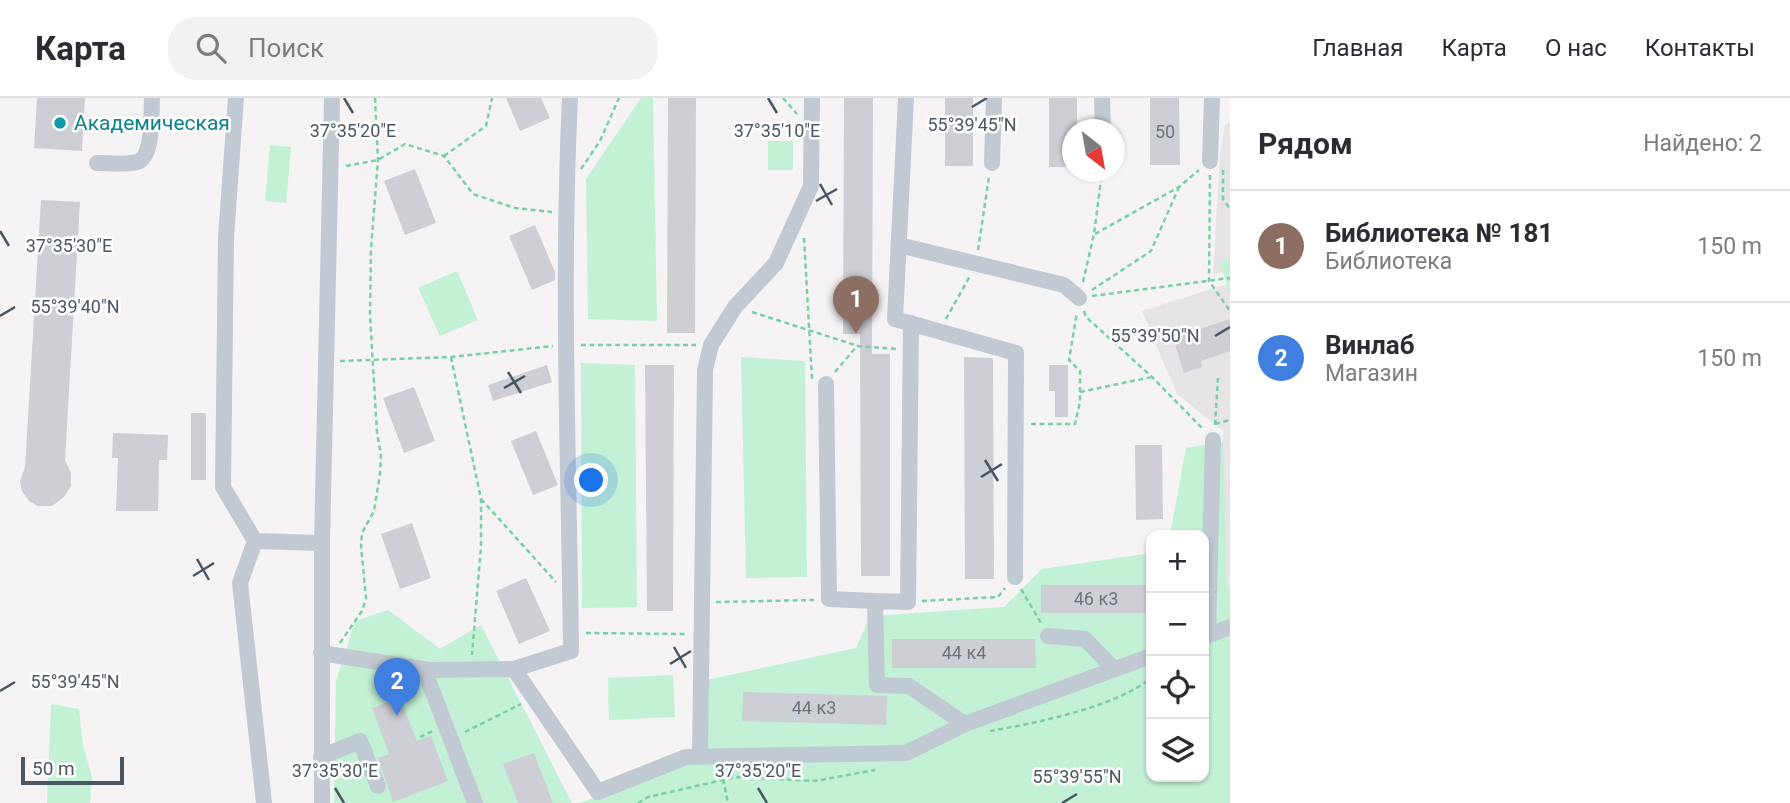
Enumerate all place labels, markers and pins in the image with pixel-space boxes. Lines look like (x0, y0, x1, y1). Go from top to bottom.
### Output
place label: Академическая (74, 111, 230, 135)
marker: Академическая (52, 115, 68, 131)
pin: 1 (833, 276, 879, 334)
pin: 2 (374, 658, 420, 716)

